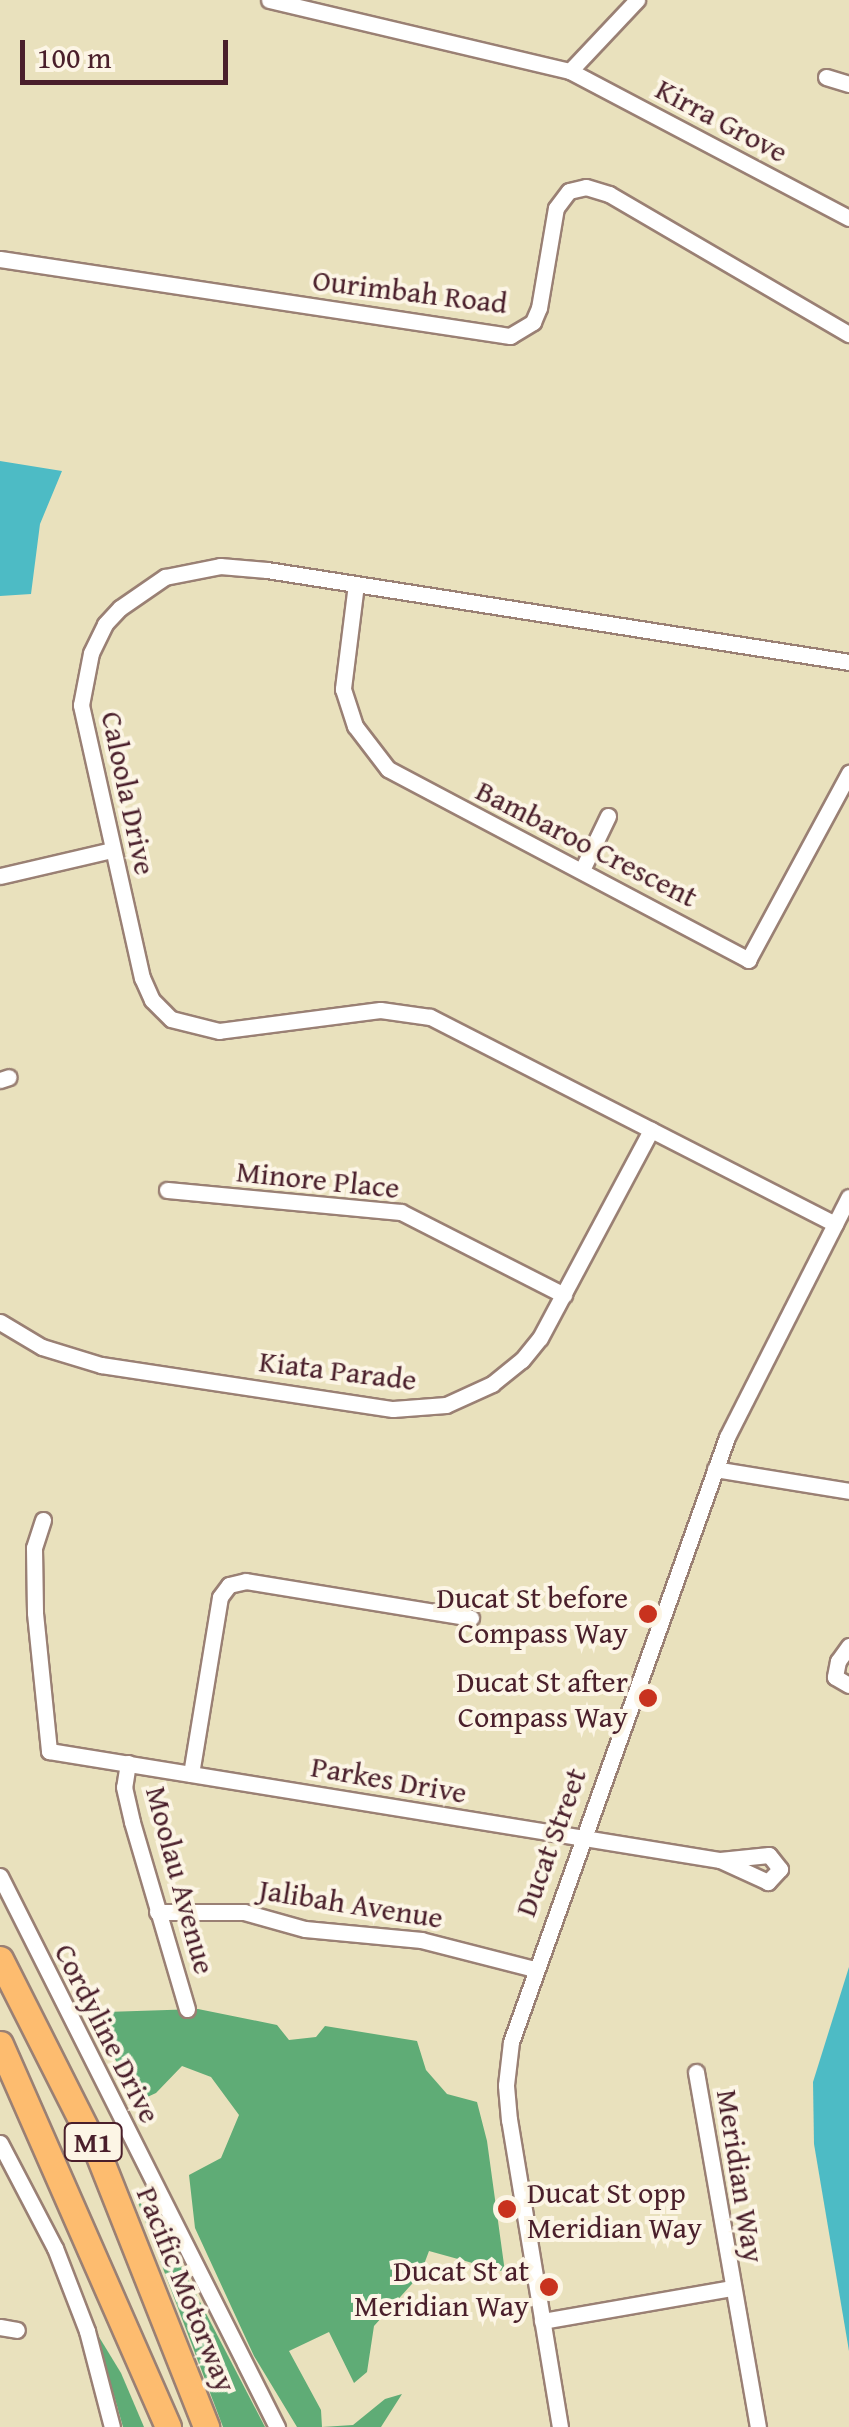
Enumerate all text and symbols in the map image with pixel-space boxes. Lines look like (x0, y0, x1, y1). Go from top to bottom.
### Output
scale bar (25, 20, 232, 82)
text: 100 m (37, 35, 111, 79)
street label: Kirra Grove (650, 70, 794, 170)
street label: Ourimbah Road (311, 261, 509, 321)
street label: Caloola Drive (94, 708, 164, 878)
street label: Bambaroo Crescent (470, 772, 704, 914)
street label: Minore Place (235, 1153, 401, 1205)
street label: Kiata Parade (257, 1342, 419, 1398)
place label: Ducat St before Compass Way (437, 1579, 628, 1650)
marker: Ducat St before Compass Way (637, 1603, 659, 1625)
place label: Ducat St after Compass Way (456, 1663, 628, 1734)
marker: Ducat St after Compass Way (637, 1687, 659, 1709)
street label: Parkes Drive (308, 1748, 470, 1810)
street label: Ducat Street (507, 1763, 593, 1921)
street label: Moolau Avenue (139, 1782, 223, 1978)
street label: Jalibah Avenue (256, 1871, 446, 1935)
street label: Cordyline Drive (47, 1937, 169, 2129)
street label: Meridian Way (710, 2087, 772, 2265)
road number: M1 (63, 2119, 123, 2165)
place label: Ducat St opp Meridian Way (527, 2174, 702, 2244)
street label: Pacific Motorway (129, 2181, 245, 2397)
marker: Ducat St opp Meridian Way (496, 2198, 518, 2220)
place label: Ducat St at Meridian Way (354, 2252, 529, 2322)
marker: Ducat St at Meridian Way (538, 2276, 560, 2298)

